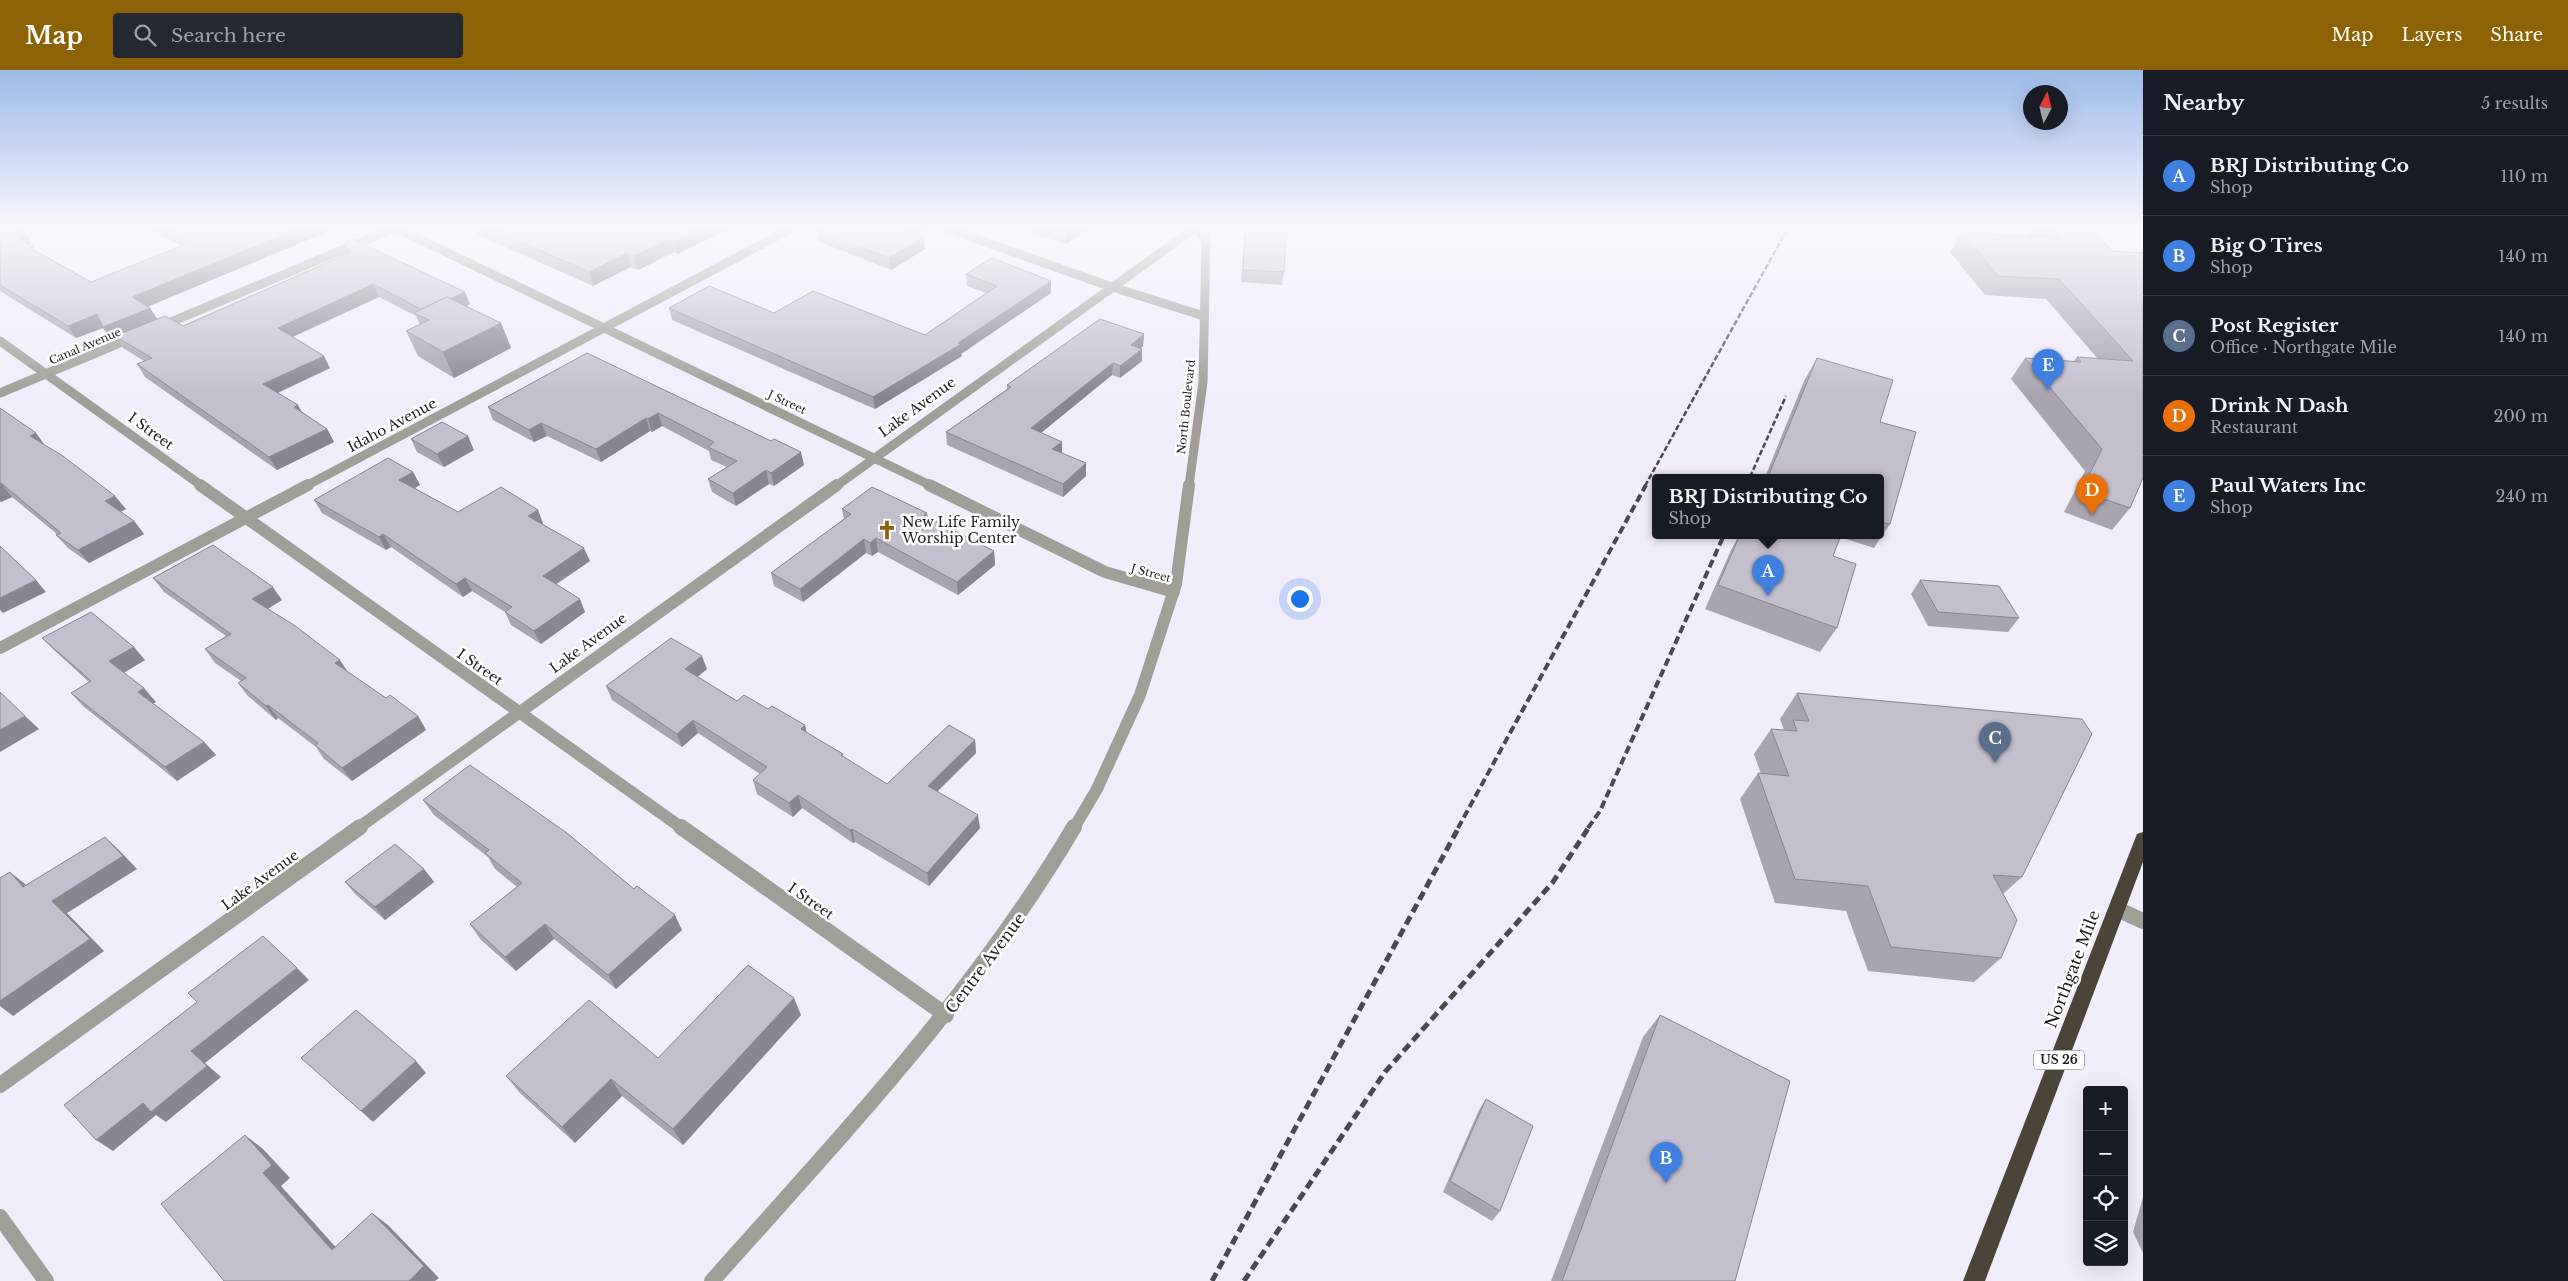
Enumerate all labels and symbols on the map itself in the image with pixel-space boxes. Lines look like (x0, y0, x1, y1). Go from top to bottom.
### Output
north arrow (2023, 85, 2068, 130)
street label: Canal Avenue (47, 325, 123, 367)
pin: E (2032, 349, 2064, 390)
street label: North Boulevard (1174, 359, 1198, 455)
street label: Lake Avenue (875, 373, 959, 441)
street label: J Street (764, 386, 809, 417)
street label: Idaho Avenue (344, 394, 440, 456)
street label: I Street (125, 408, 178, 454)
pin: D (2076, 474, 2108, 515)
place label: New Life Family Worship Center (901, 513, 1020, 547)
church icon: New Life Family Worship Center (876, 519, 898, 541)
pin: A (1752, 555, 1784, 596)
street label: J Street (1128, 560, 1173, 585)
your location (1287, 586, 1313, 612)
street label: Lake Avenue (546, 609, 630, 677)
street label: I Street (454, 645, 507, 690)
pin: C (1979, 722, 2011, 763)
street label: Lake Avenue (218, 846, 302, 914)
street label: I Street (785, 879, 838, 924)
street label: Northgate Mile (2040, 907, 2104, 1031)
street label: Centre Avenue (941, 909, 1029, 1017)
road number: US 26 (2034, 1050, 2084, 1070)
pin: B (1650, 1142, 1682, 1183)

